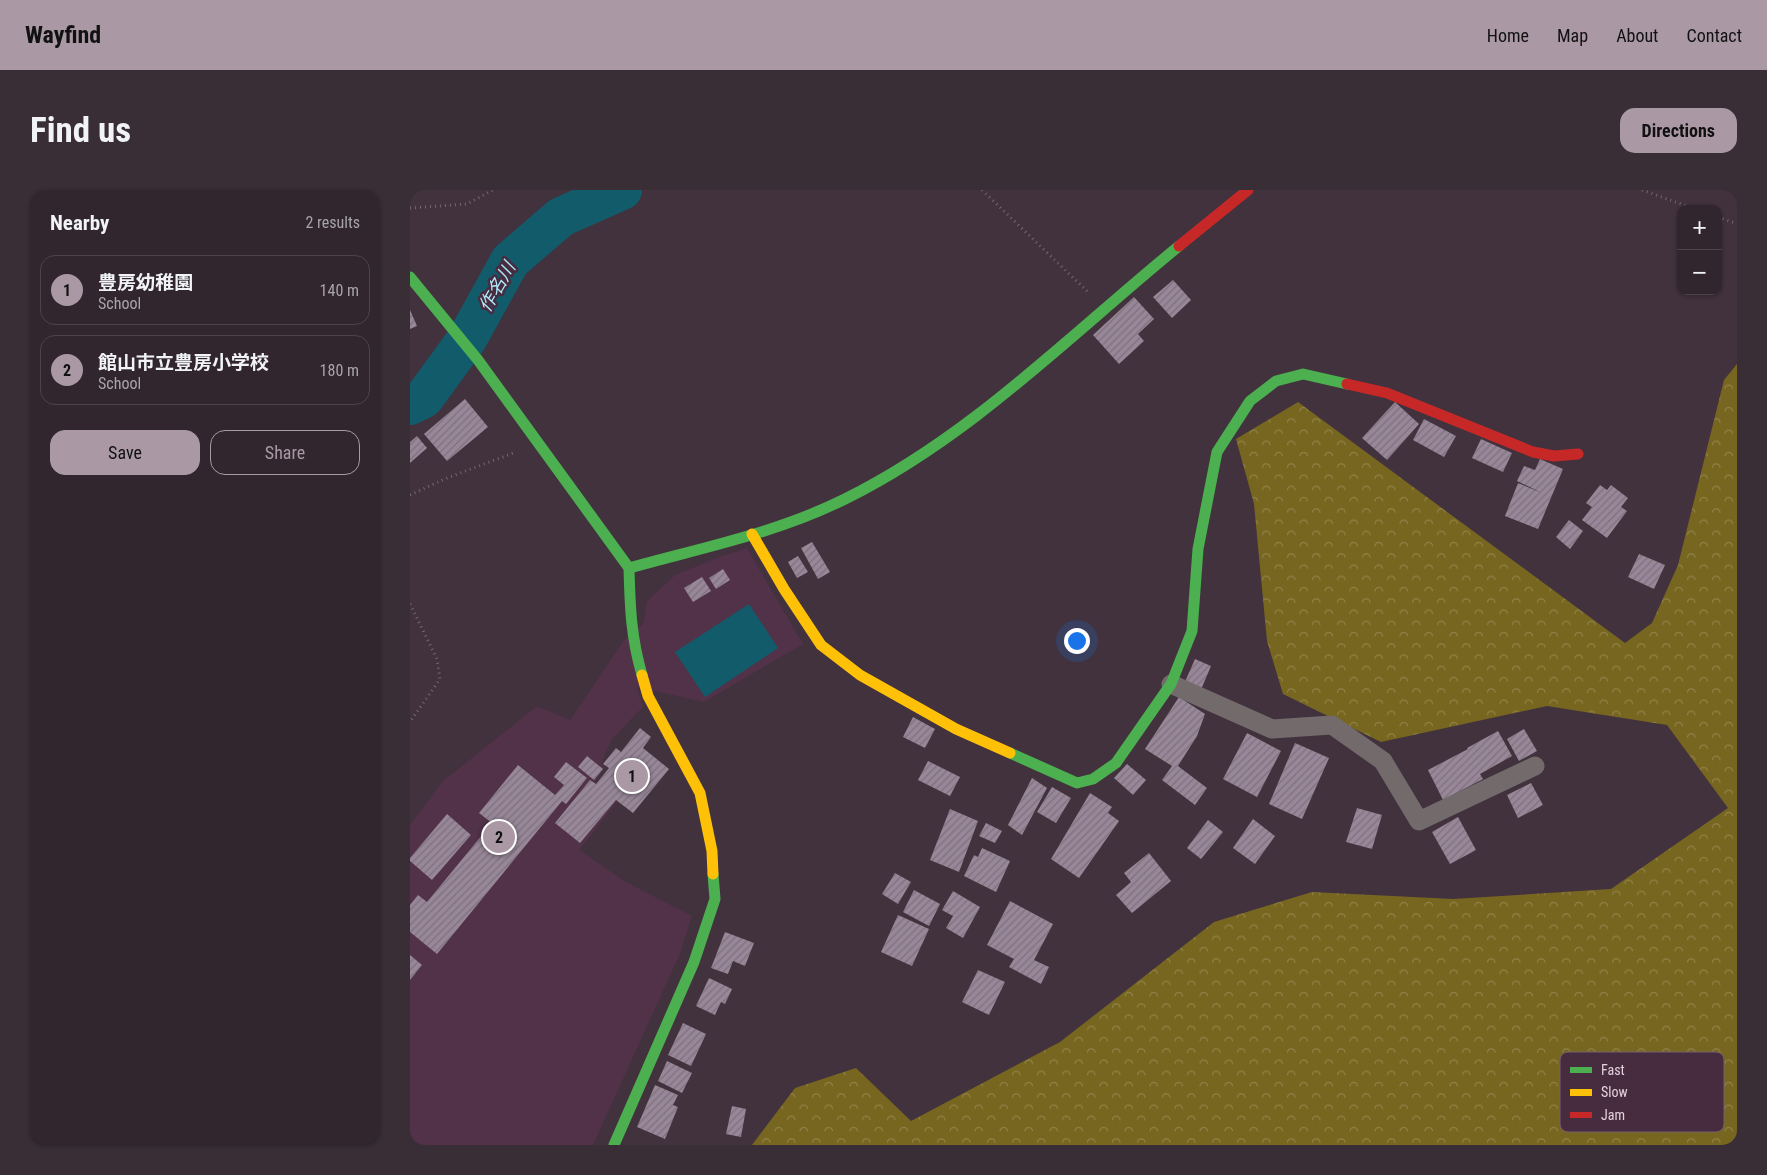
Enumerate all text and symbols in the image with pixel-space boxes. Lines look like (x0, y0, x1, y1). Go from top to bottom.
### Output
text: Wayfind (25, 21, 101, 49)
text: Home (1487, 25, 1529, 46)
text: Map (1557, 25, 1588, 46)
text: About (1616, 25, 1658, 46)
text: Contact (1686, 25, 1742, 46)
button: Directions (1620, 108, 1737, 153)
text: Find us (30, 110, 131, 151)
map controls (1677, 205, 1722, 295)
button: + (1677, 205, 1722, 250)
text: Nearby (50, 211, 109, 235)
text: 2 results (305, 213, 360, 232)
button: − (1677, 250, 1722, 295)
water label: 作名川 (474, 256, 520, 315)
text: 豊房幼稚園 (98, 271, 193, 294)
text: 1 (63, 281, 71, 300)
text: 140 m (320, 281, 359, 300)
text: School (98, 294, 141, 313)
text: 館山市立豊房小学校 (98, 351, 269, 374)
text: 2 (63, 361, 71, 380)
text: 180 m (320, 361, 359, 380)
text: School (98, 374, 141, 393)
button: Save (50, 430, 200, 475)
button: Share (210, 430, 360, 475)
your location (1064, 628, 1090, 654)
pin: 1 (616, 757, 648, 795)
pin: 2 (483, 818, 515, 856)
legend (1560, 1052, 1724, 1132)
text: Fast (1601, 1062, 1625, 1078)
text: Slow (1601, 1084, 1628, 1100)
text: Jam (1601, 1107, 1625, 1123)

